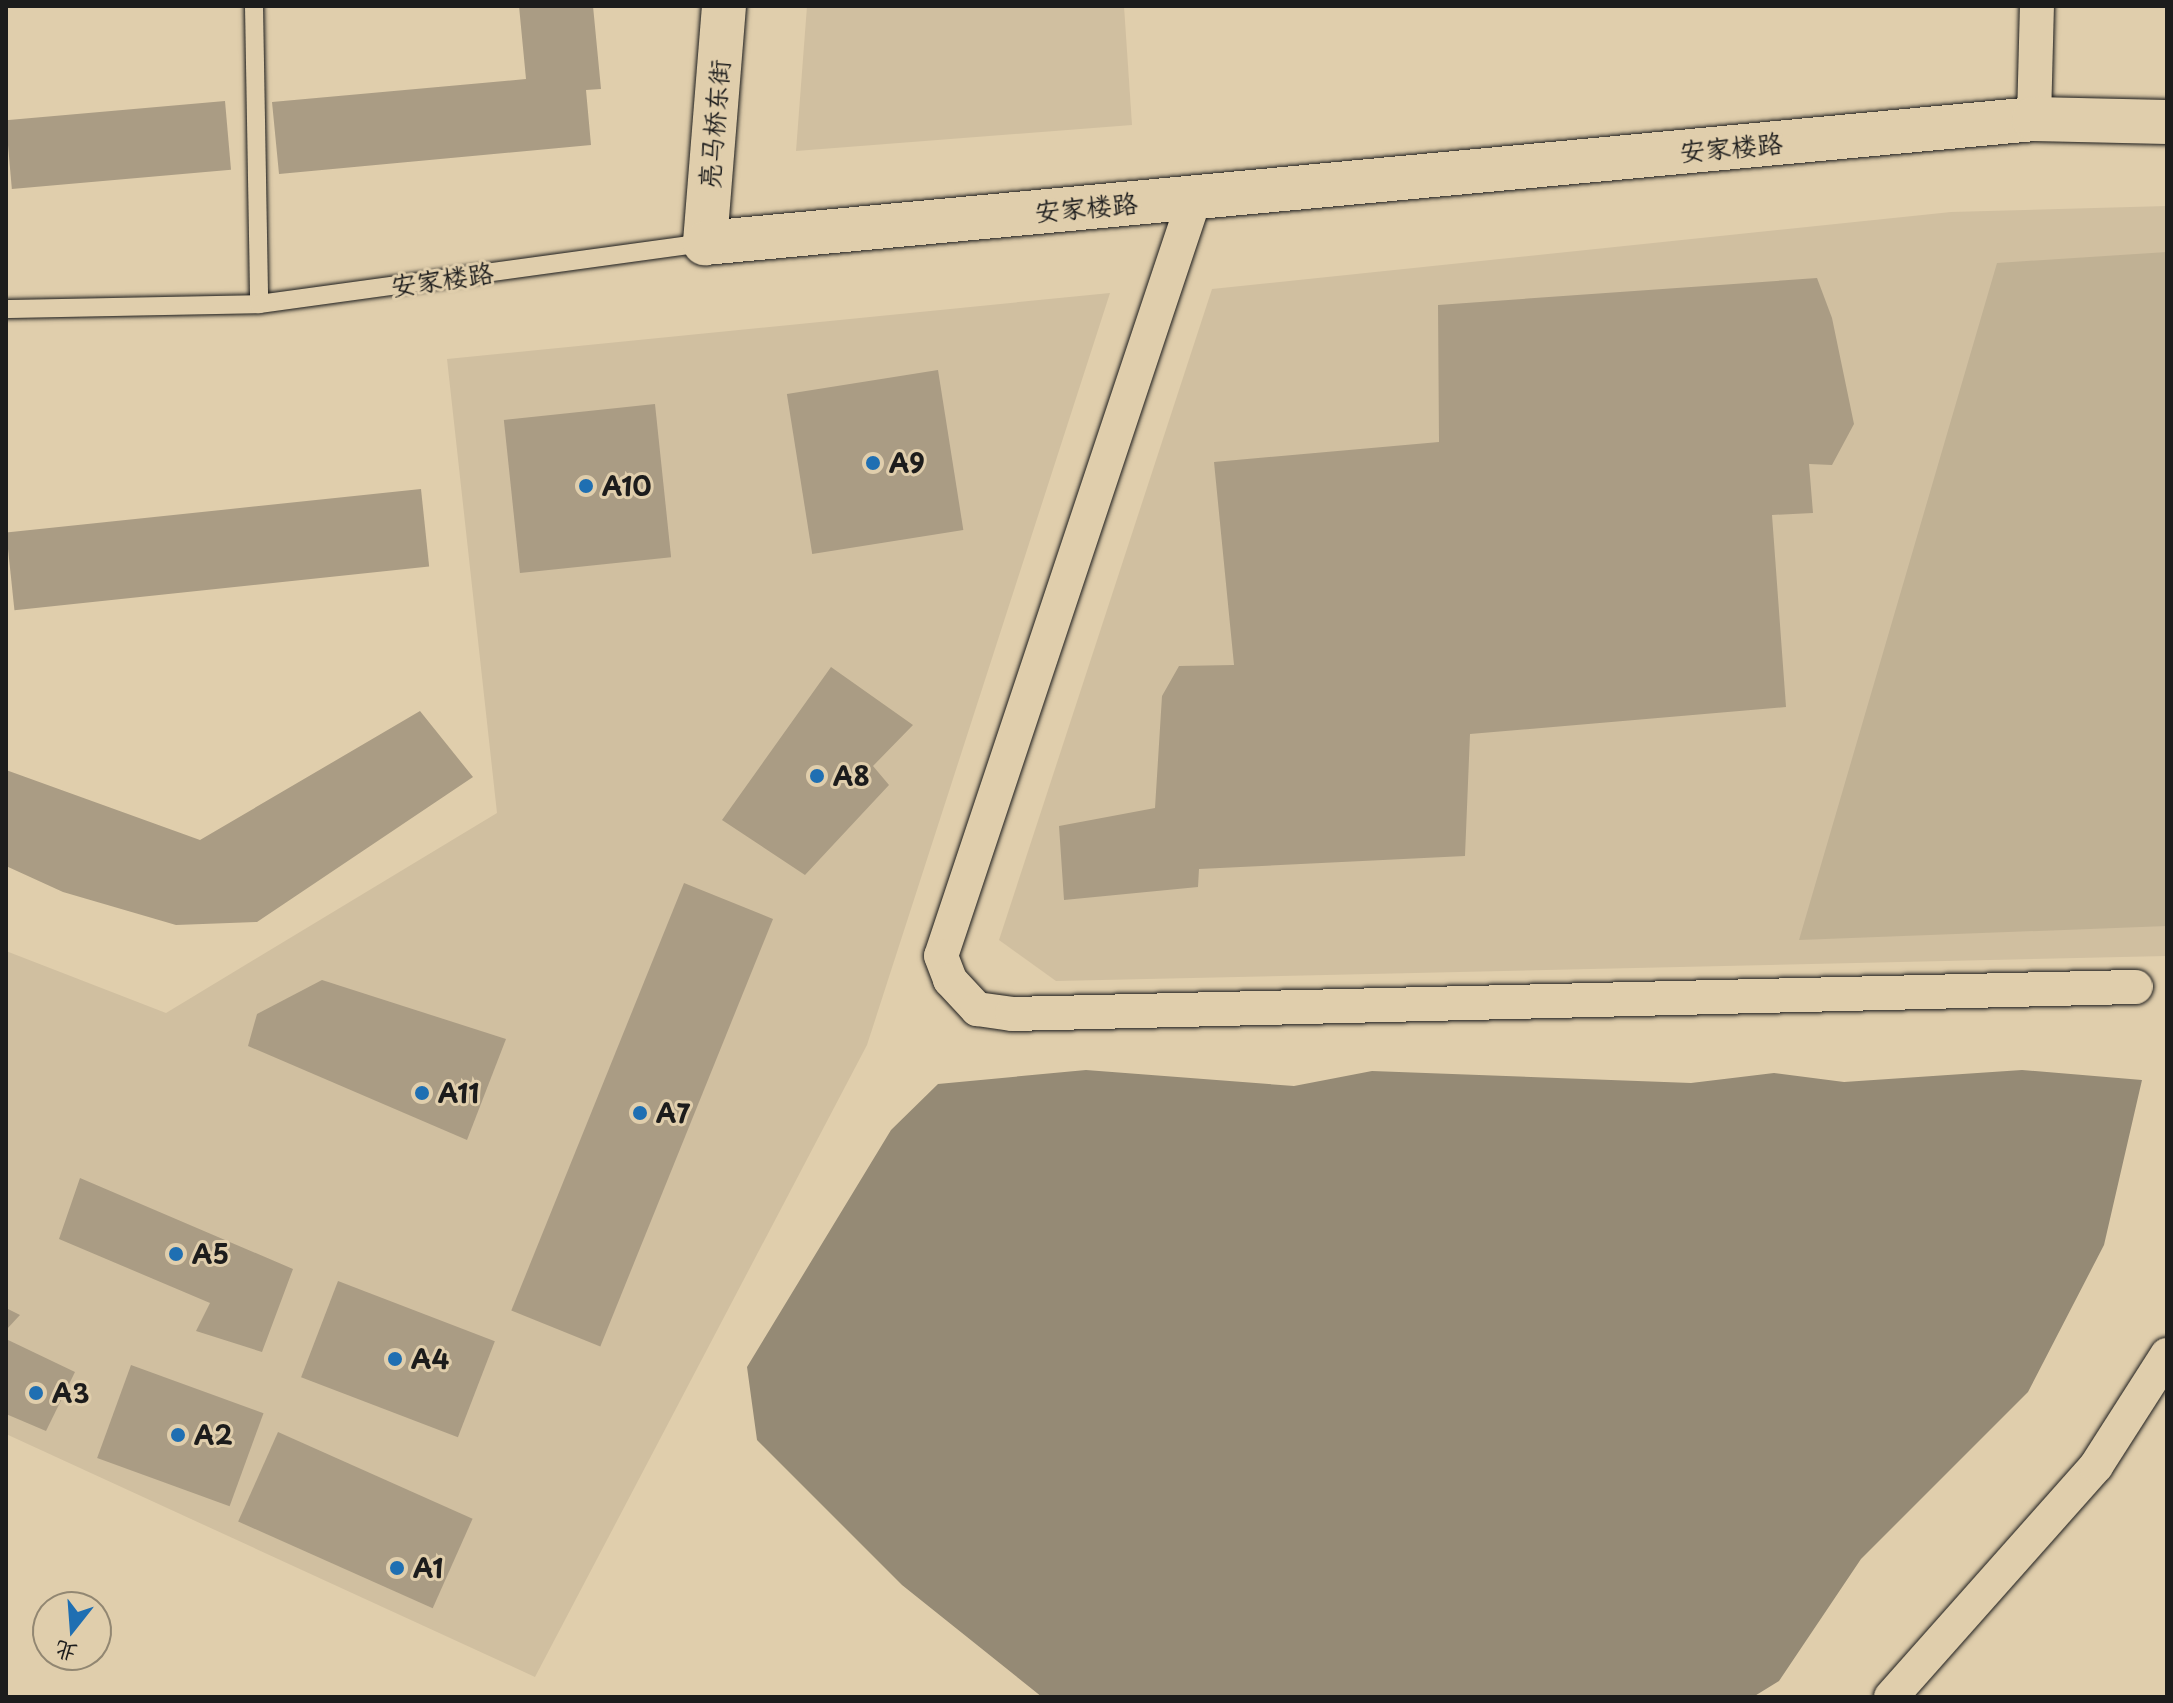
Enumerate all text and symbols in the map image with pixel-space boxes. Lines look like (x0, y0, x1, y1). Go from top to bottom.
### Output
street label: 亮马桥东街 (693, 58, 735, 190)
street label: 安家楼路 (1678, 127, 1784, 167)
street label: 安家楼路 (1033, 187, 1139, 227)
street label: 安家楼路 (388, 256, 496, 302)
place label: A9 (889, 447, 925, 479)
marker: A9 (864, 454, 882, 472)
place label: A10 (602, 470, 652, 502)
marker: A10 (577, 477, 595, 495)
place label: A8 (833, 760, 870, 792)
marker: A8 (808, 767, 826, 785)
place label: A11 (438, 1077, 479, 1109)
marker: A11 (413, 1084, 431, 1102)
place label: A7 (656, 1097, 690, 1129)
marker: A7 (631, 1104, 649, 1122)
place label: A5 (192, 1238, 229, 1270)
marker: A5 (167, 1245, 185, 1263)
place label: A4 (411, 1343, 449, 1375)
marker: A4 (386, 1350, 404, 1368)
place label: A3 (52, 1377, 89, 1409)
marker: A3 (27, 1384, 45, 1402)
place label: A2 (194, 1419, 233, 1451)
marker: A2 (169, 1426, 187, 1444)
place label: A1 (413, 1552, 443, 1584)
marker: A1 (388, 1559, 406, 1577)
north arrow (32, 1591, 112, 1671)
text: 北 (50, 1634, 81, 1672)

